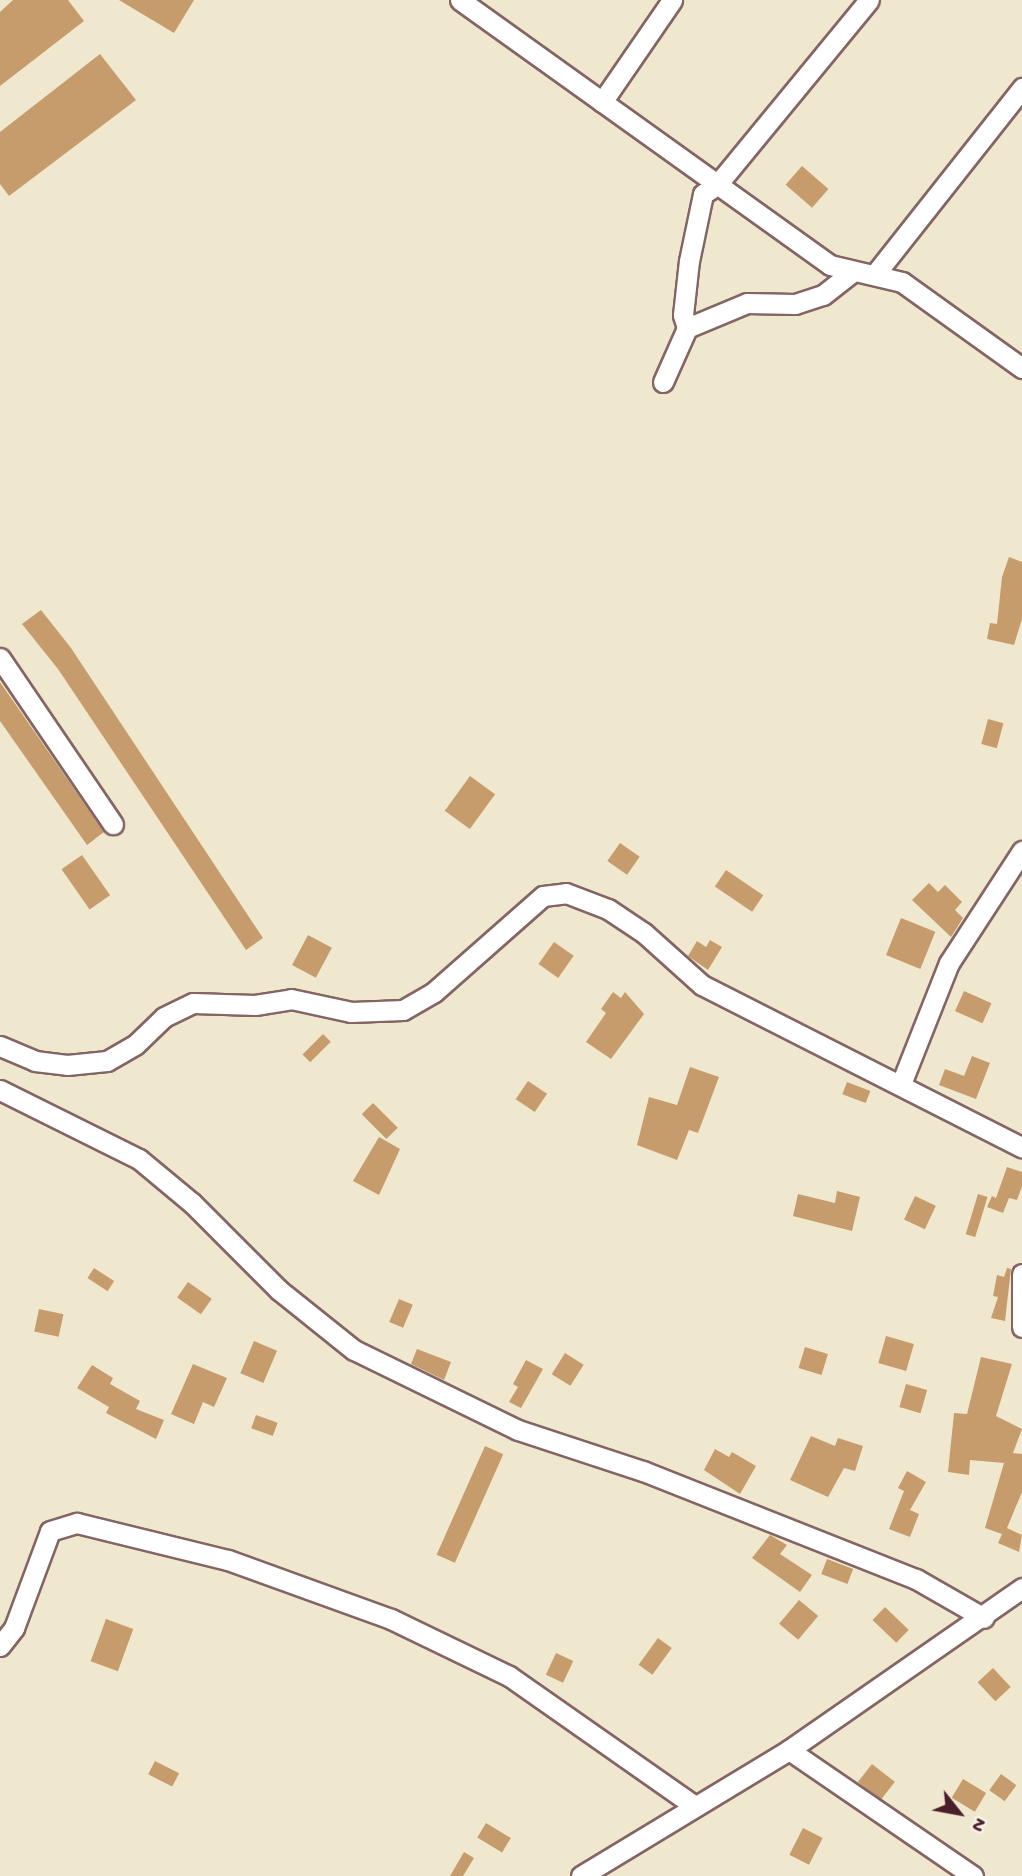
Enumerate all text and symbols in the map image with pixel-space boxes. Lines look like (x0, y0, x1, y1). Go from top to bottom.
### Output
north arrow (924, 1778, 994, 1848)
text: N (964, 1813, 990, 1835)

